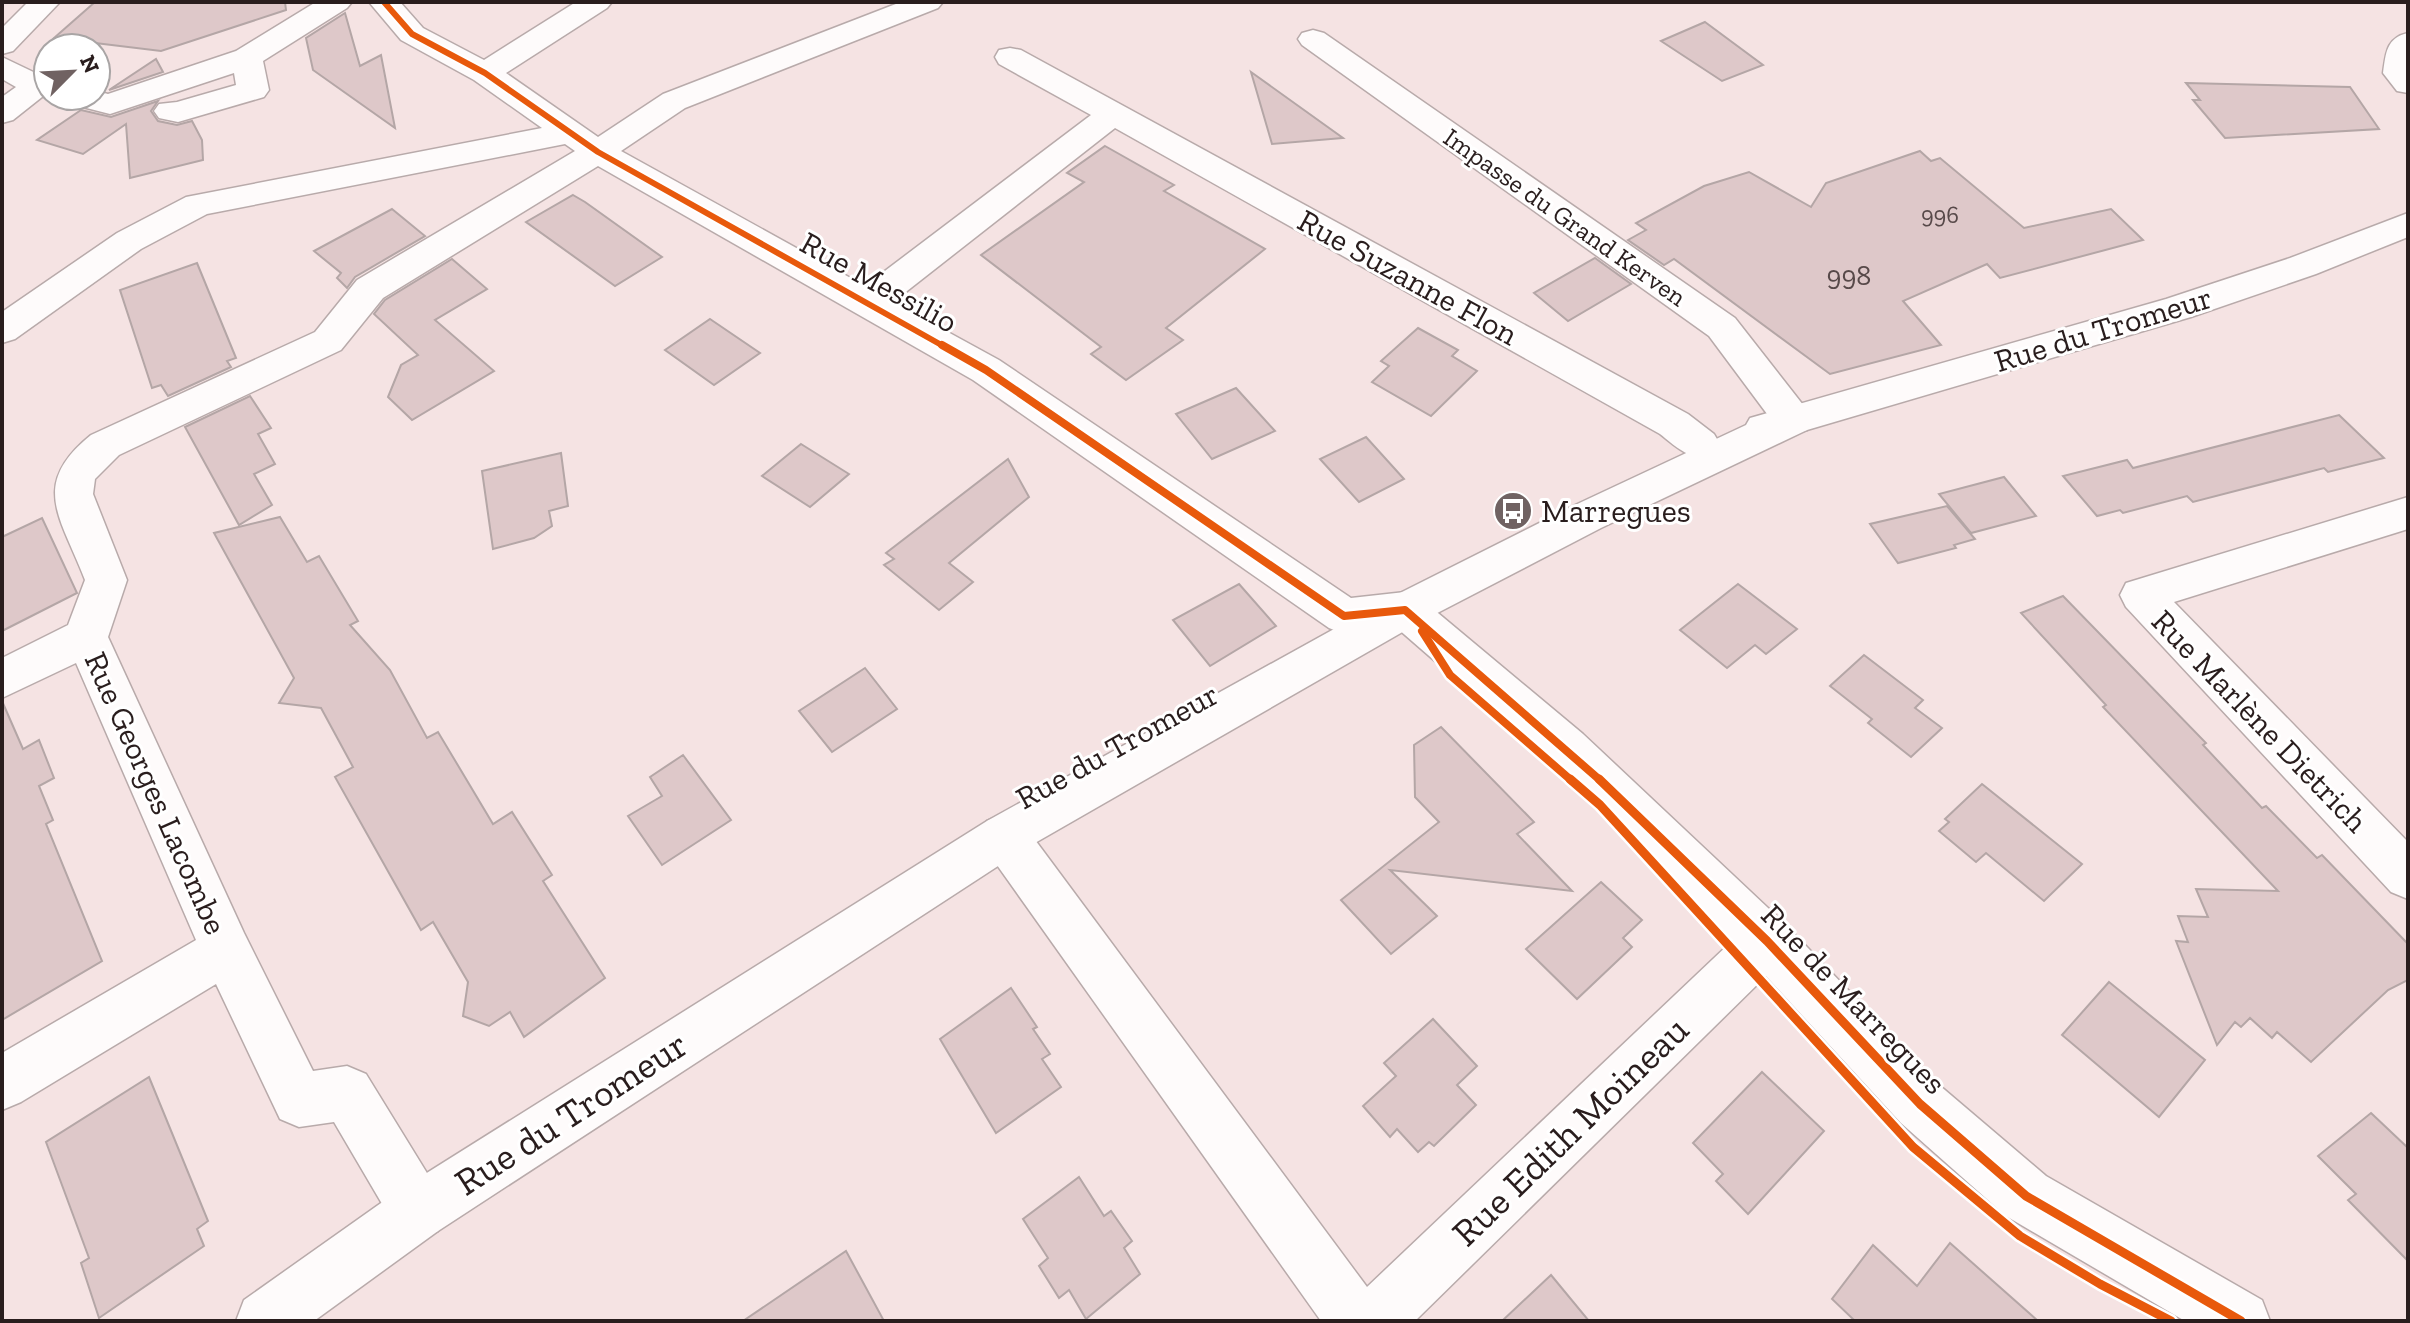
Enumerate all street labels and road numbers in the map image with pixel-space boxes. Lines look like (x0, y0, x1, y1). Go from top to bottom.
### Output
street label: Impasse du Grand Kerven (1437, 121, 1693, 313)
street label: Rue Suzanne Flon (1291, 201, 1525, 353)
street label: Rue Messilio (794, 223, 964, 341)
street label: Rue du Tromeur (1990, 278, 2216, 380)
street label: Rue Marlène Dietrich (2144, 602, 2376, 840)
street label: Rue Georges Lacombe (77, 646, 235, 940)
street label: Rue du Tromeur (1009, 675, 1225, 817)
street label: Rue de Marregues (1754, 896, 1954, 1102)
street label: Rue Edith Moineau (1442, 1007, 1698, 1255)
street label: Rue du Tromeur (446, 1021, 696, 1205)

